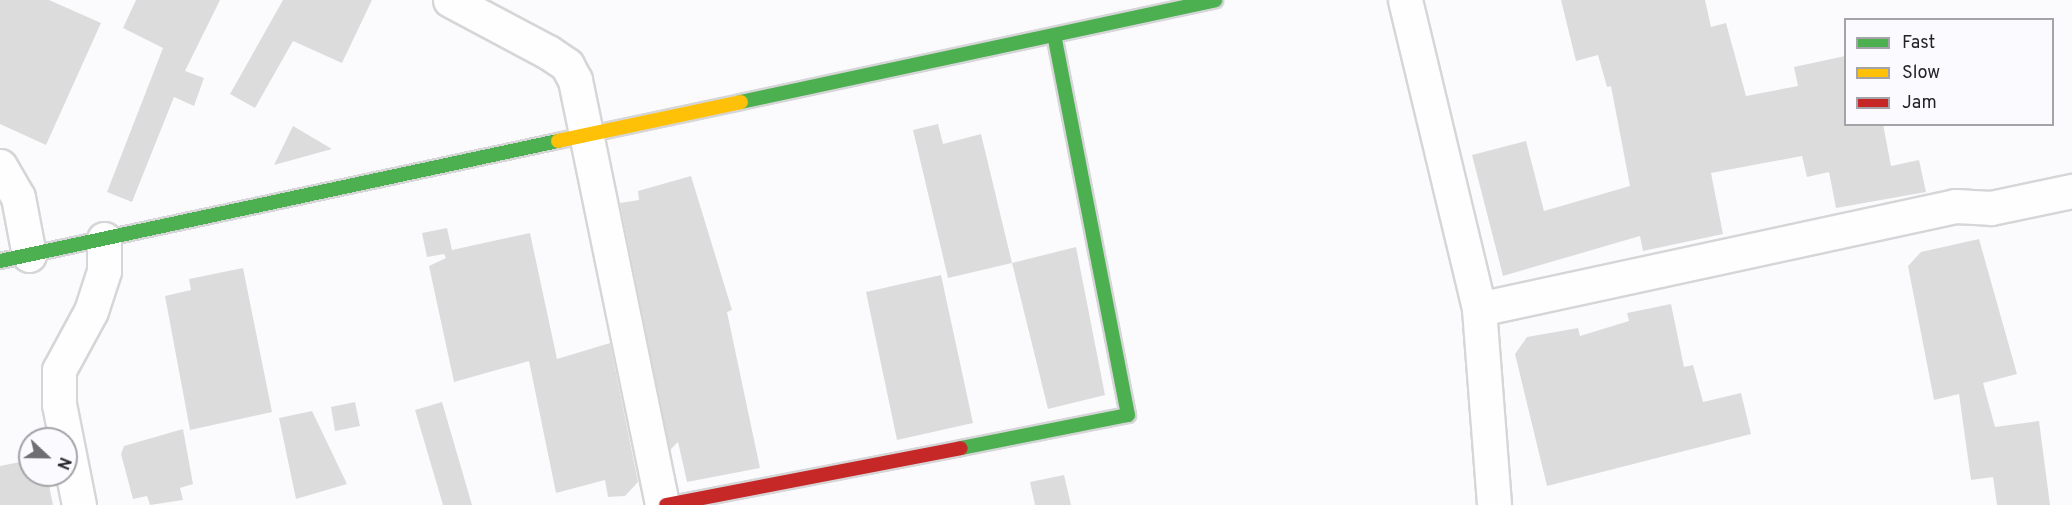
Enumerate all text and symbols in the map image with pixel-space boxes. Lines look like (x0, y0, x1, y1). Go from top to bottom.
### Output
legend (1844, 18, 2054, 126)
text: Fast (1902, 32, 1935, 55)
text: Slow (1902, 62, 1940, 85)
text: Jam (1902, 92, 1937, 115)
north arrow (18, 427, 78, 487)
text: N (51, 454, 74, 472)

